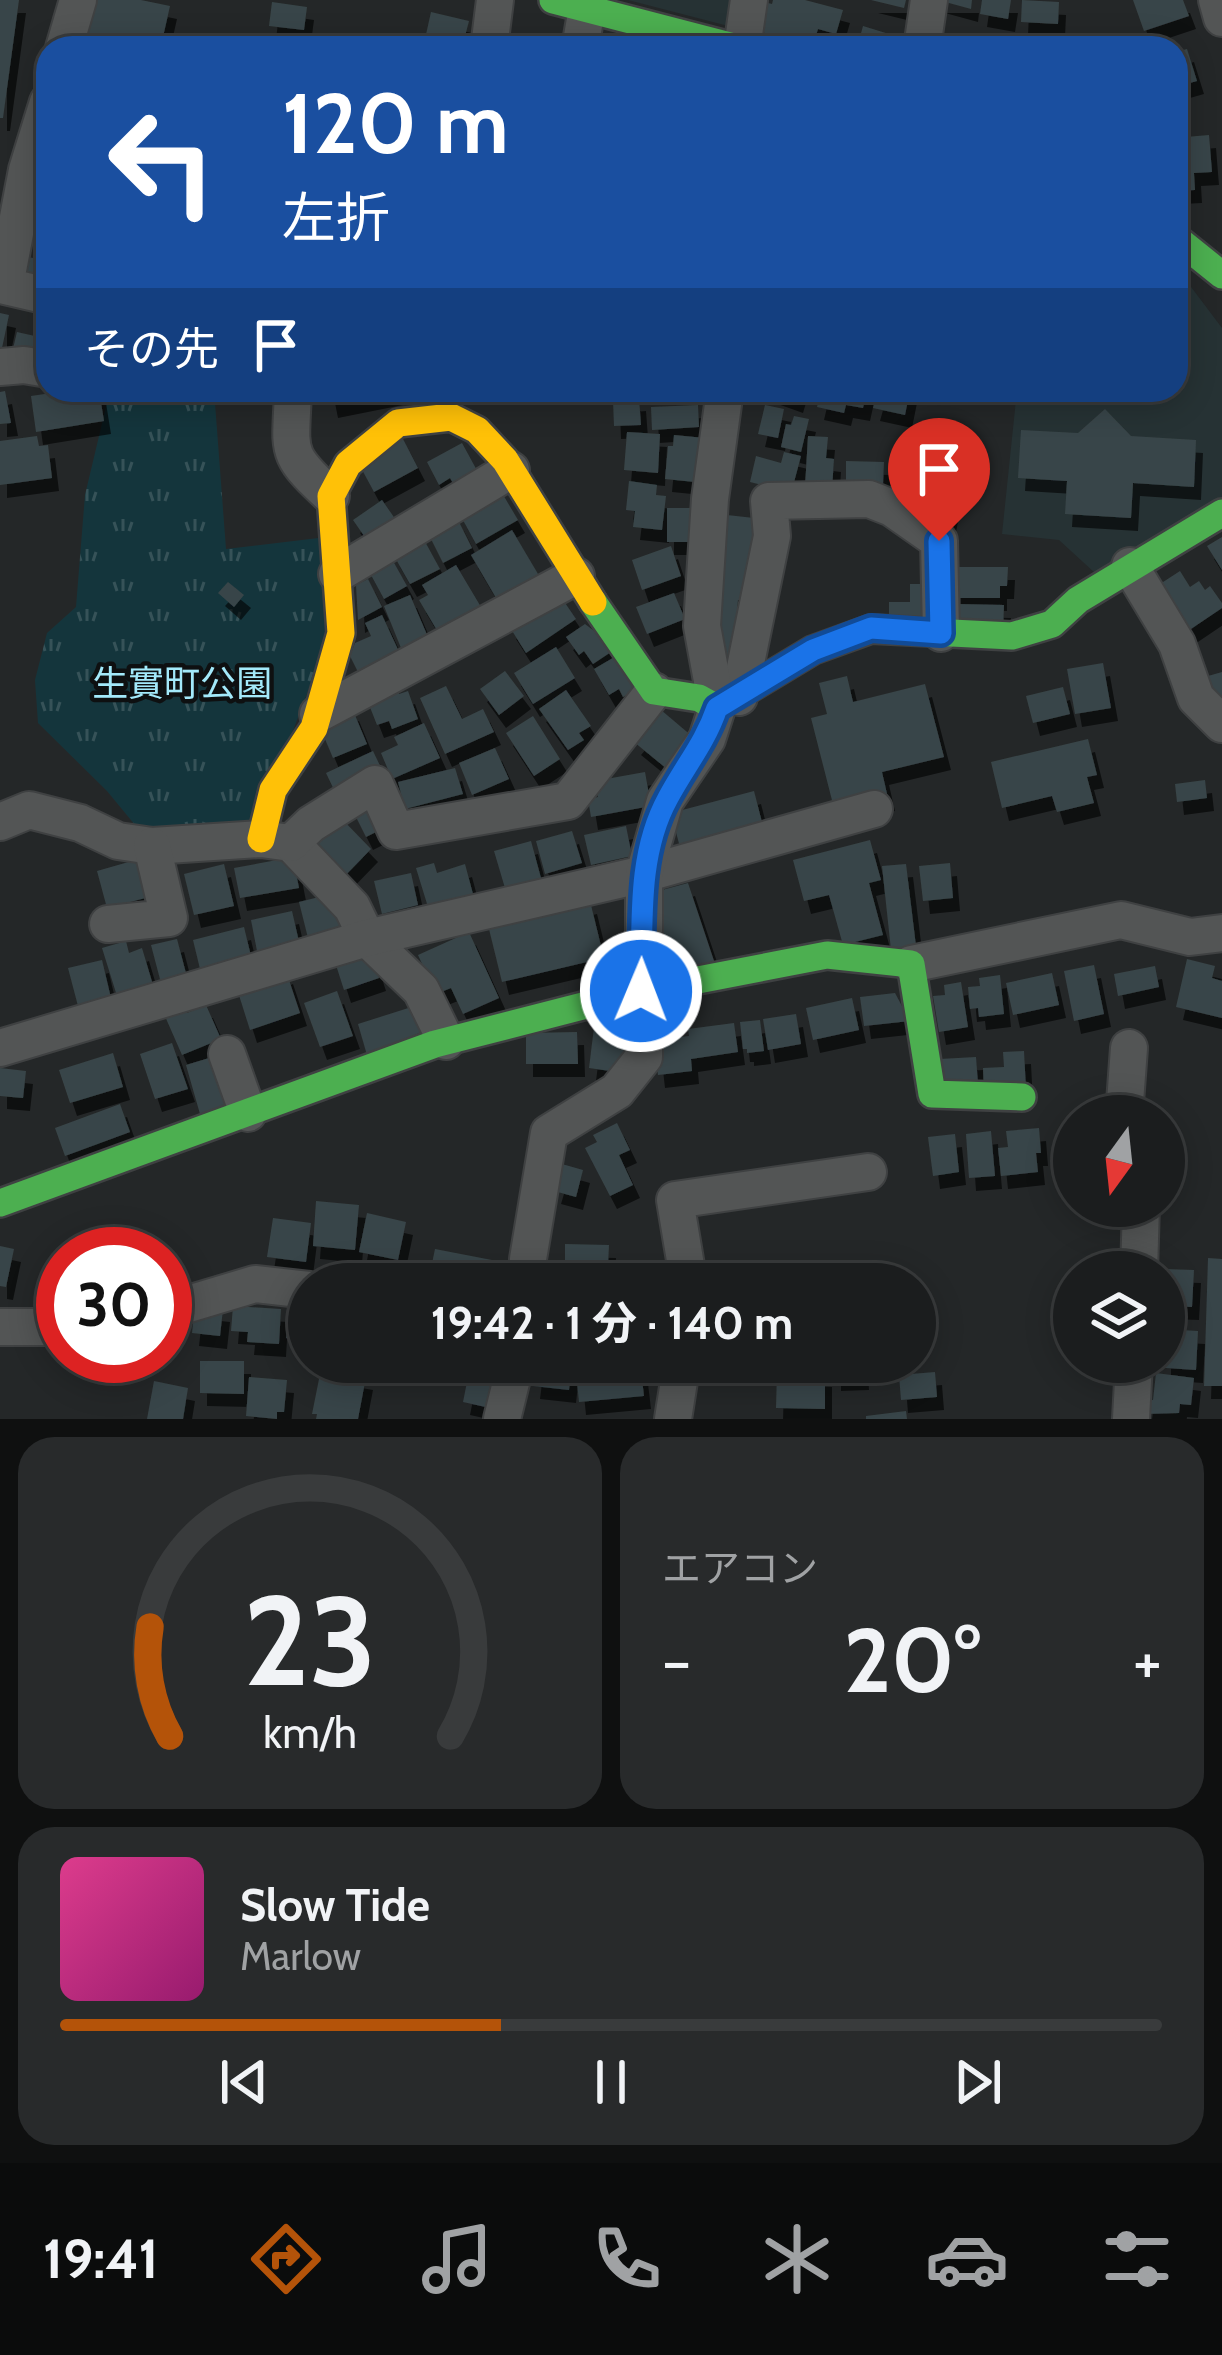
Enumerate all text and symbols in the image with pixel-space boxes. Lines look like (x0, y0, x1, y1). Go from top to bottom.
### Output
text: 120 m (282, 72, 509, 174)
icon: left (84, 84, 240, 240)
text: 左折 (282, 185, 390, 251)
icon: arrive (243, 312, 309, 378)
text: その先 (84, 322, 219, 376)
pin (888, 418, 990, 541)
icon: arrive (906, 436, 972, 502)
park label: 生實町公園 (92, 661, 272, 705)
position arrow (578, 928, 704, 1054)
north arrow (1053, 1095, 1185, 1227)
map controls (1053, 1095, 1185, 1383)
speed limit sign: 30 (36, 1227, 192, 1383)
button: layers (1053, 1251, 1185, 1383)
text: 19:42 · 1 分 · 140 m (431, 1296, 793, 1350)
text: エアコン (662, 1544, 818, 1592)
text: 23 (243, 1565, 377, 1716)
text: 20° (843, 1605, 981, 1715)
text: − (662, 1620, 691, 1701)
text: + (1133, 1620, 1162, 1701)
text: km/h (263, 1707, 357, 1759)
text: Slow Tide (240, 1878, 430, 1932)
text: Marlow (240, 1932, 361, 1980)
icon: previous (211, 2049, 277, 2115)
icon: pause (578, 2049, 644, 2115)
icon: next (945, 2049, 1011, 2115)
icon: directions (244, 2217, 328, 2301)
icon: music (415, 2217, 499, 2301)
icon: phone (585, 2217, 669, 2301)
icon: climate (755, 2217, 839, 2301)
icon: car (925, 2217, 1009, 2301)
icon: filters (1095, 2217, 1179, 2301)
text: 19:41 (43, 2226, 158, 2292)

